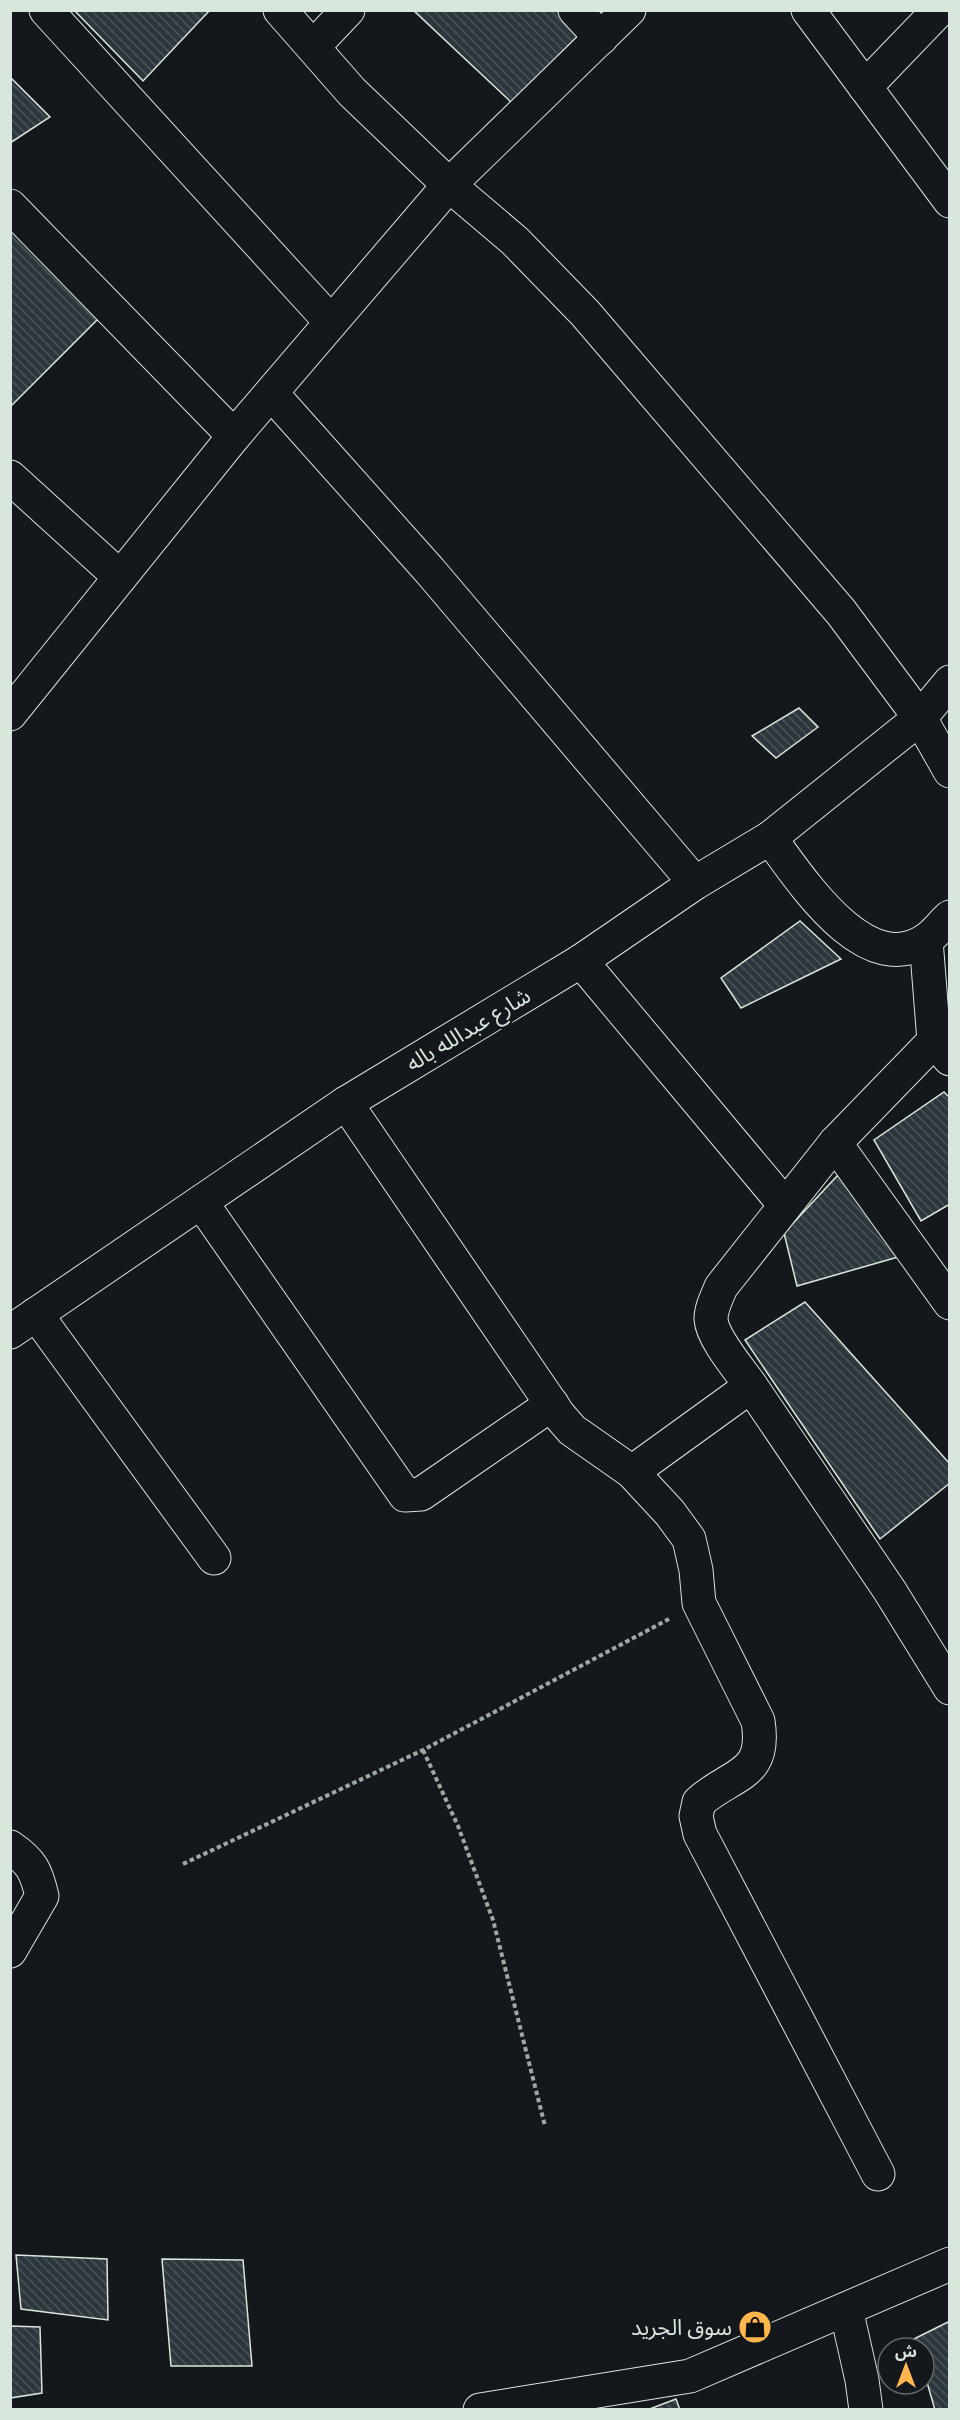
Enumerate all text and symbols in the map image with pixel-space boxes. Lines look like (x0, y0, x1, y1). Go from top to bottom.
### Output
street label: شارع عبدالله باله (401, 982, 537, 1080)
shop icon: سوق الجريد (737, 2309, 773, 2345)
place label: سوق الجريد (631, 2314, 732, 2341)
north arrow (876, 2336, 936, 2396)
text: ش (895, 2342, 917, 2361)

